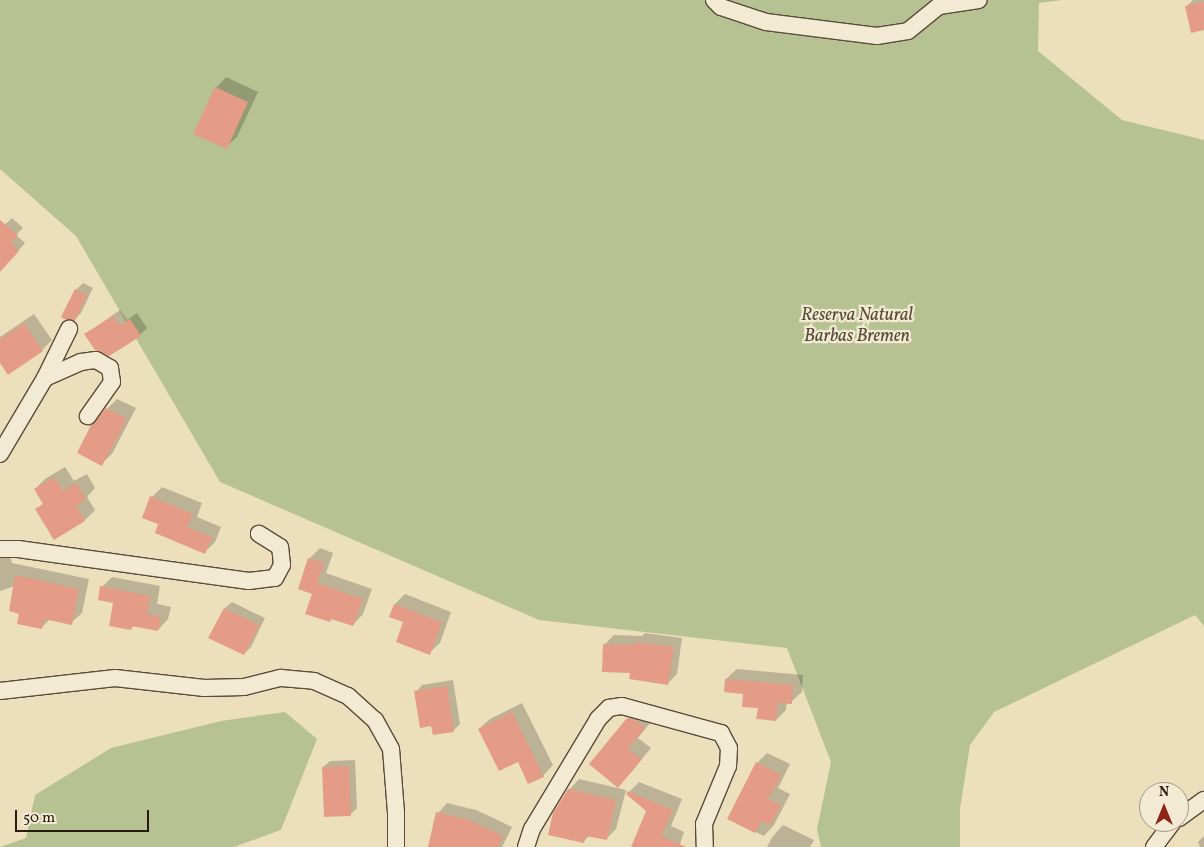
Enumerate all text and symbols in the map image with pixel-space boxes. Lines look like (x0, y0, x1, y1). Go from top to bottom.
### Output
park label: Reserva Natural Barbas Bremen (801, 306, 913, 348)
north arrow (1139, 782, 1189, 832)
text: N (1159, 783, 1169, 802)
scale bar (18, 800, 151, 832)
text: 50 m (23, 808, 55, 829)

